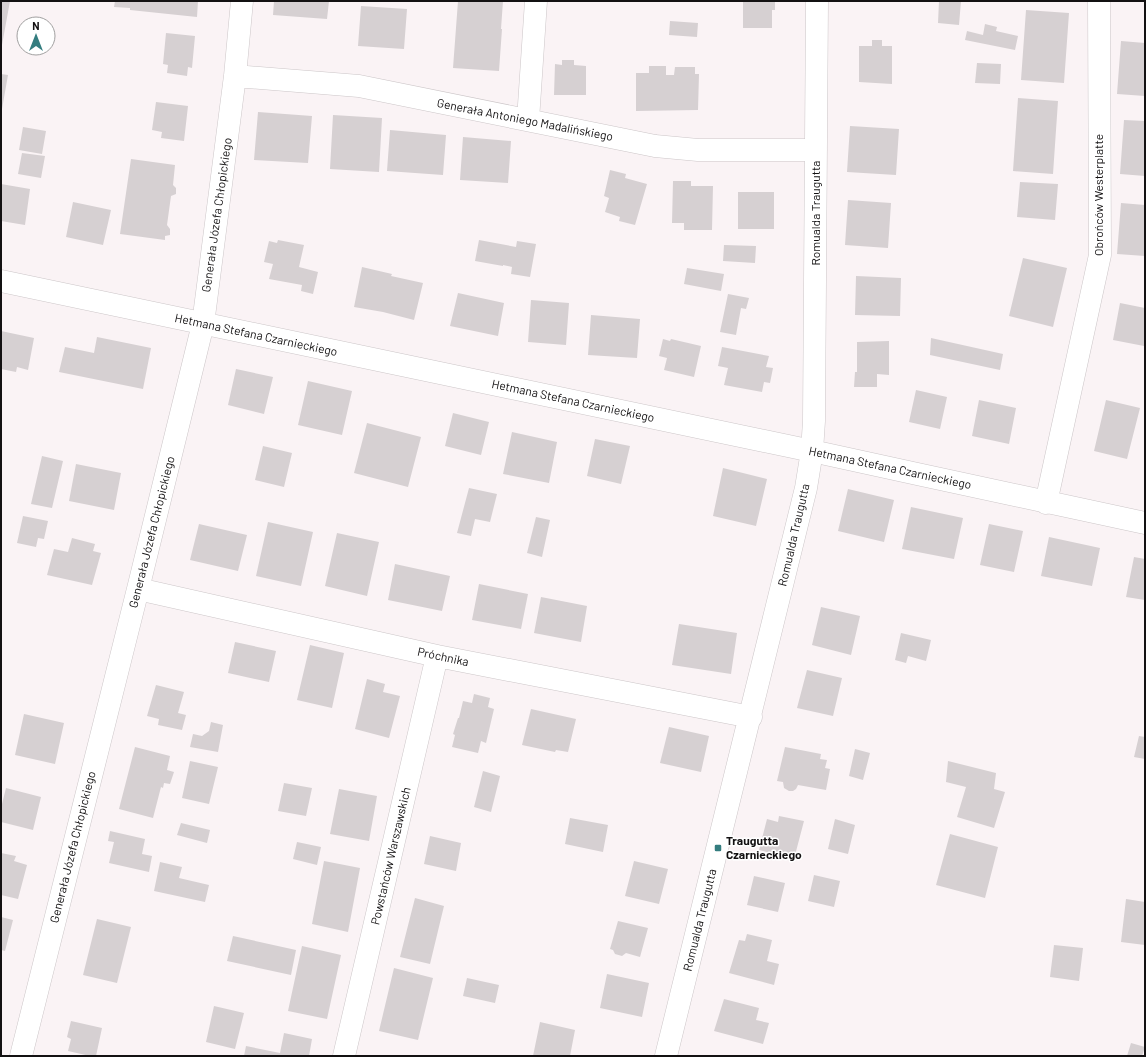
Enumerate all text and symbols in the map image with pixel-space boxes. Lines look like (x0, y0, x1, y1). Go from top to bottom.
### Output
north arrow (16, 16, 56, 56)
text: N (32, 19, 40, 32)
street label: Generała Antoniego Madalińskiego (436, 95, 615, 143)
street label: Obrońców Westerplatte (1091, 134, 1105, 256)
street label: Generała Józefa Chłopickiego (198, 137, 234, 293)
street label: Romualda Traugutta (808, 160, 822, 266)
street label: Hetmana Stefana Czarnieckiego (174, 310, 339, 358)
street label: Hetmana Stefana Czarnieckiego (491, 376, 656, 424)
street label: Hetmana Stefana Czarnieckiego (808, 443, 973, 491)
street label: Generała Józefa Chłopickiego (125, 454, 177, 609)
street label: Romualda Traugutta (774, 482, 812, 588)
street label: Próchnika (416, 644, 470, 668)
street label: Generała Józefa Chłopickiego (46, 769, 98, 924)
street label: Powstańców Warszawskich (367, 786, 413, 926)
place label: Traugutta Czarnieckiego (726, 833, 802, 861)
marker: Traugutta Czarnieckiego (713, 843, 723, 853)
street label: Romualda Traugutta (680, 867, 719, 972)

